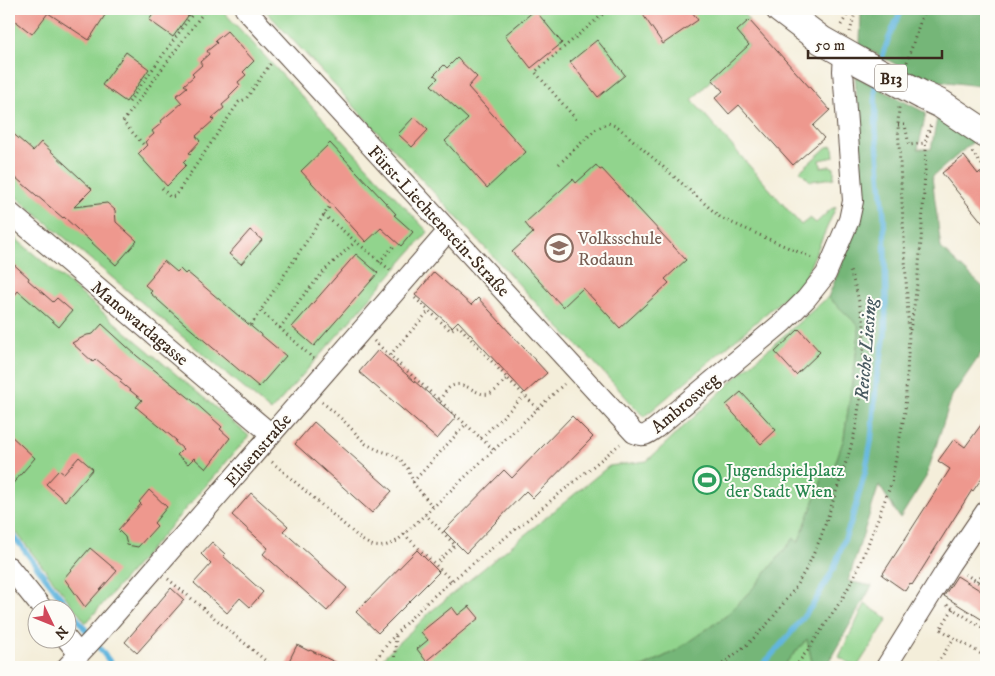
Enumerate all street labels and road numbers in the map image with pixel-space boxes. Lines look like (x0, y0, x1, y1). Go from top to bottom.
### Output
road number: B13 (875, 64, 907, 92)
street label: Fürst-Liechtenstein-Straße (363, 142, 514, 302)
street label: Manowardagasse (86, 277, 193, 371)
street label: Ambrosweg (647, 369, 724, 439)
street label: Elisenstraße (221, 409, 297, 492)

